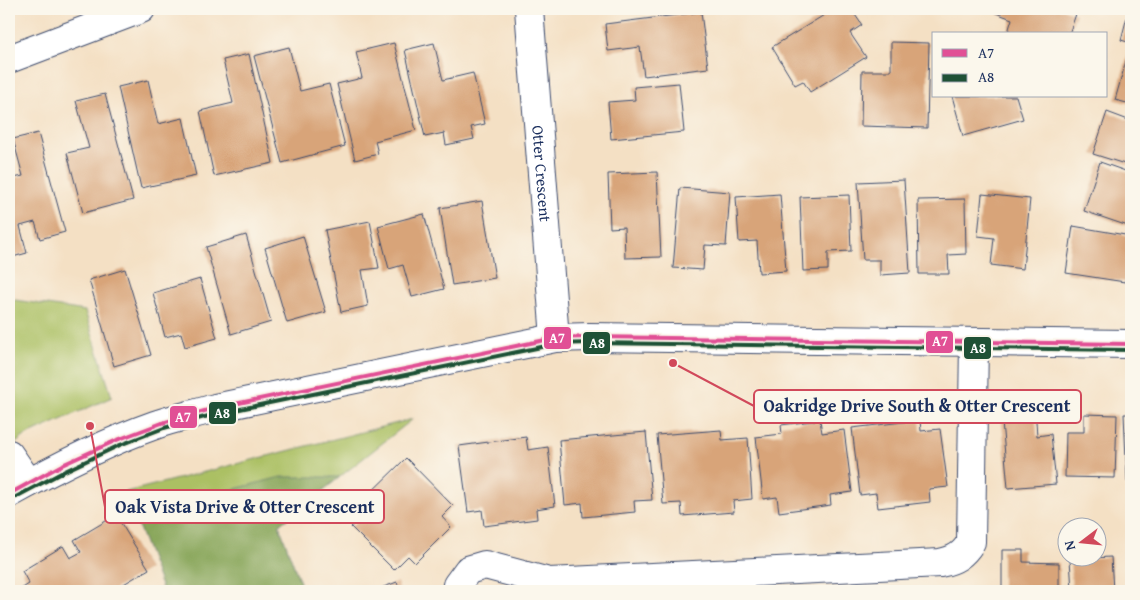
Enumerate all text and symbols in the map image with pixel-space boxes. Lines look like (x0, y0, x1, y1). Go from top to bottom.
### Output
legend (932, 32, 1108, 98)
text: A7 (978, 42, 994, 63)
text: A8 (978, 66, 994, 87)
street label: Otter Crescent (526, 124, 558, 223)
line badge: A7 (543, 326, 572, 350)
text: A7 (549, 328, 565, 348)
line badge: A7 (925, 330, 954, 354)
line badge: A8 (582, 331, 611, 355)
text: A7 (932, 331, 948, 351)
text: A8 (589, 333, 605, 353)
line badge: A8 (963, 336, 992, 360)
text: A8 (970, 338, 986, 358)
callout: Oakridge Drive South & Otter Crescent (754, 390, 1081, 423)
text: Oakridge Drive South & Otter Crescent (763, 392, 1071, 419)
line badge: A8 (208, 401, 237, 425)
text: A8 (214, 403, 230, 423)
line badge: A7 (169, 405, 198, 429)
text: A7 (175, 407, 191, 427)
callout: Oak Vista Drive & Otter Crescent (105, 490, 384, 523)
text: Oak Vista Drive & Otter Crescent (115, 493, 375, 520)
north arrow (1058, 518, 1108, 568)
text: N (1058, 538, 1080, 553)

